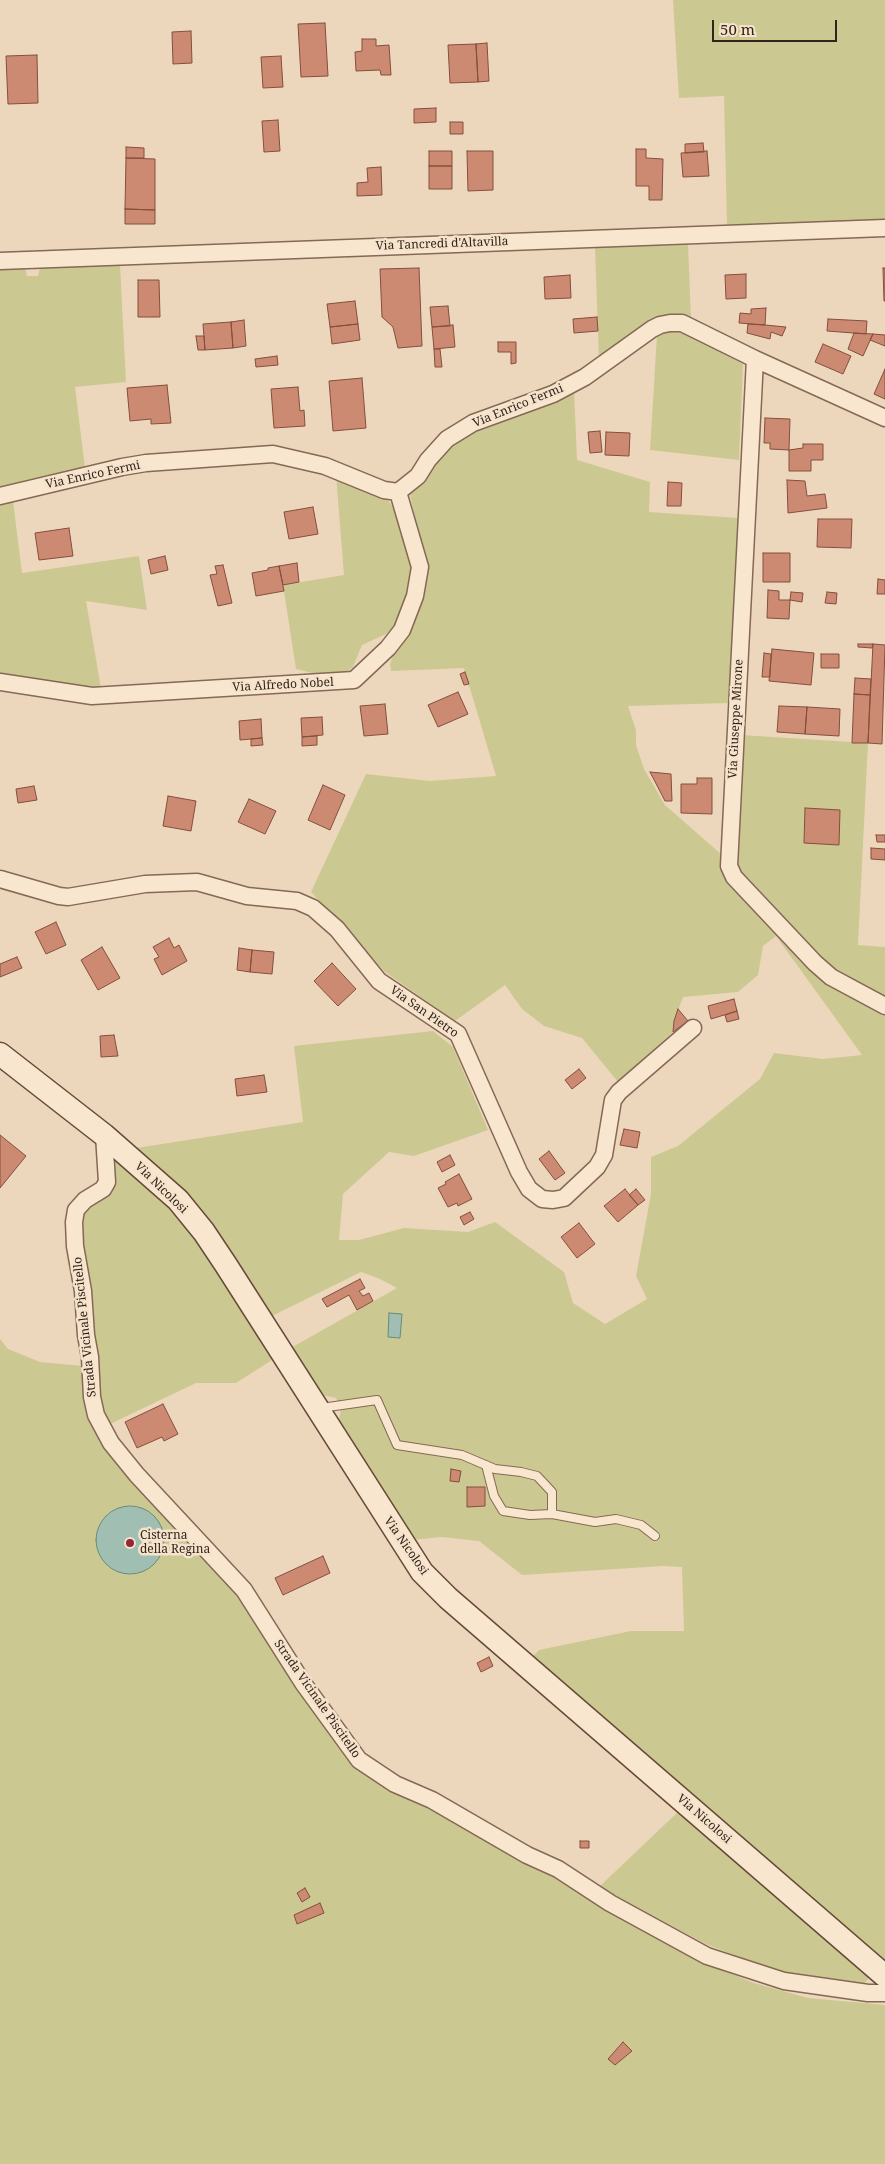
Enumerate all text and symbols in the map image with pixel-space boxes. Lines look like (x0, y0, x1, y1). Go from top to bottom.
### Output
scale bar (715, 10, 840, 42)
text: 50 m (720, 19, 755, 39)
street label: Via Tancredi d'Altavilla (375, 234, 509, 254)
street label: Via Enrico Fermi (471, 381, 565, 431)
street label: Via Enrico Fermi (44, 458, 142, 492)
street label: Via Giuseppe Mirone (726, 659, 746, 779)
street label: Via Alfredo Nobel (232, 675, 334, 695)
street label: Via San Pietro (387, 983, 461, 1041)
street label: Via Nicolosi (132, 1159, 190, 1217)
street label: Strada Vicinale Piscitello (70, 1256, 100, 1398)
street label: Via Nicolosi (381, 1514, 431, 1578)
place label: Cisterna della Regina (140, 1529, 210, 1557)
marker: Cisterna della Regina (124, 1537, 136, 1549)
street label: Strada Vicinale Piscitello (271, 1637, 363, 1761)
street label: Via Nicolosi (674, 1791, 734, 1847)

